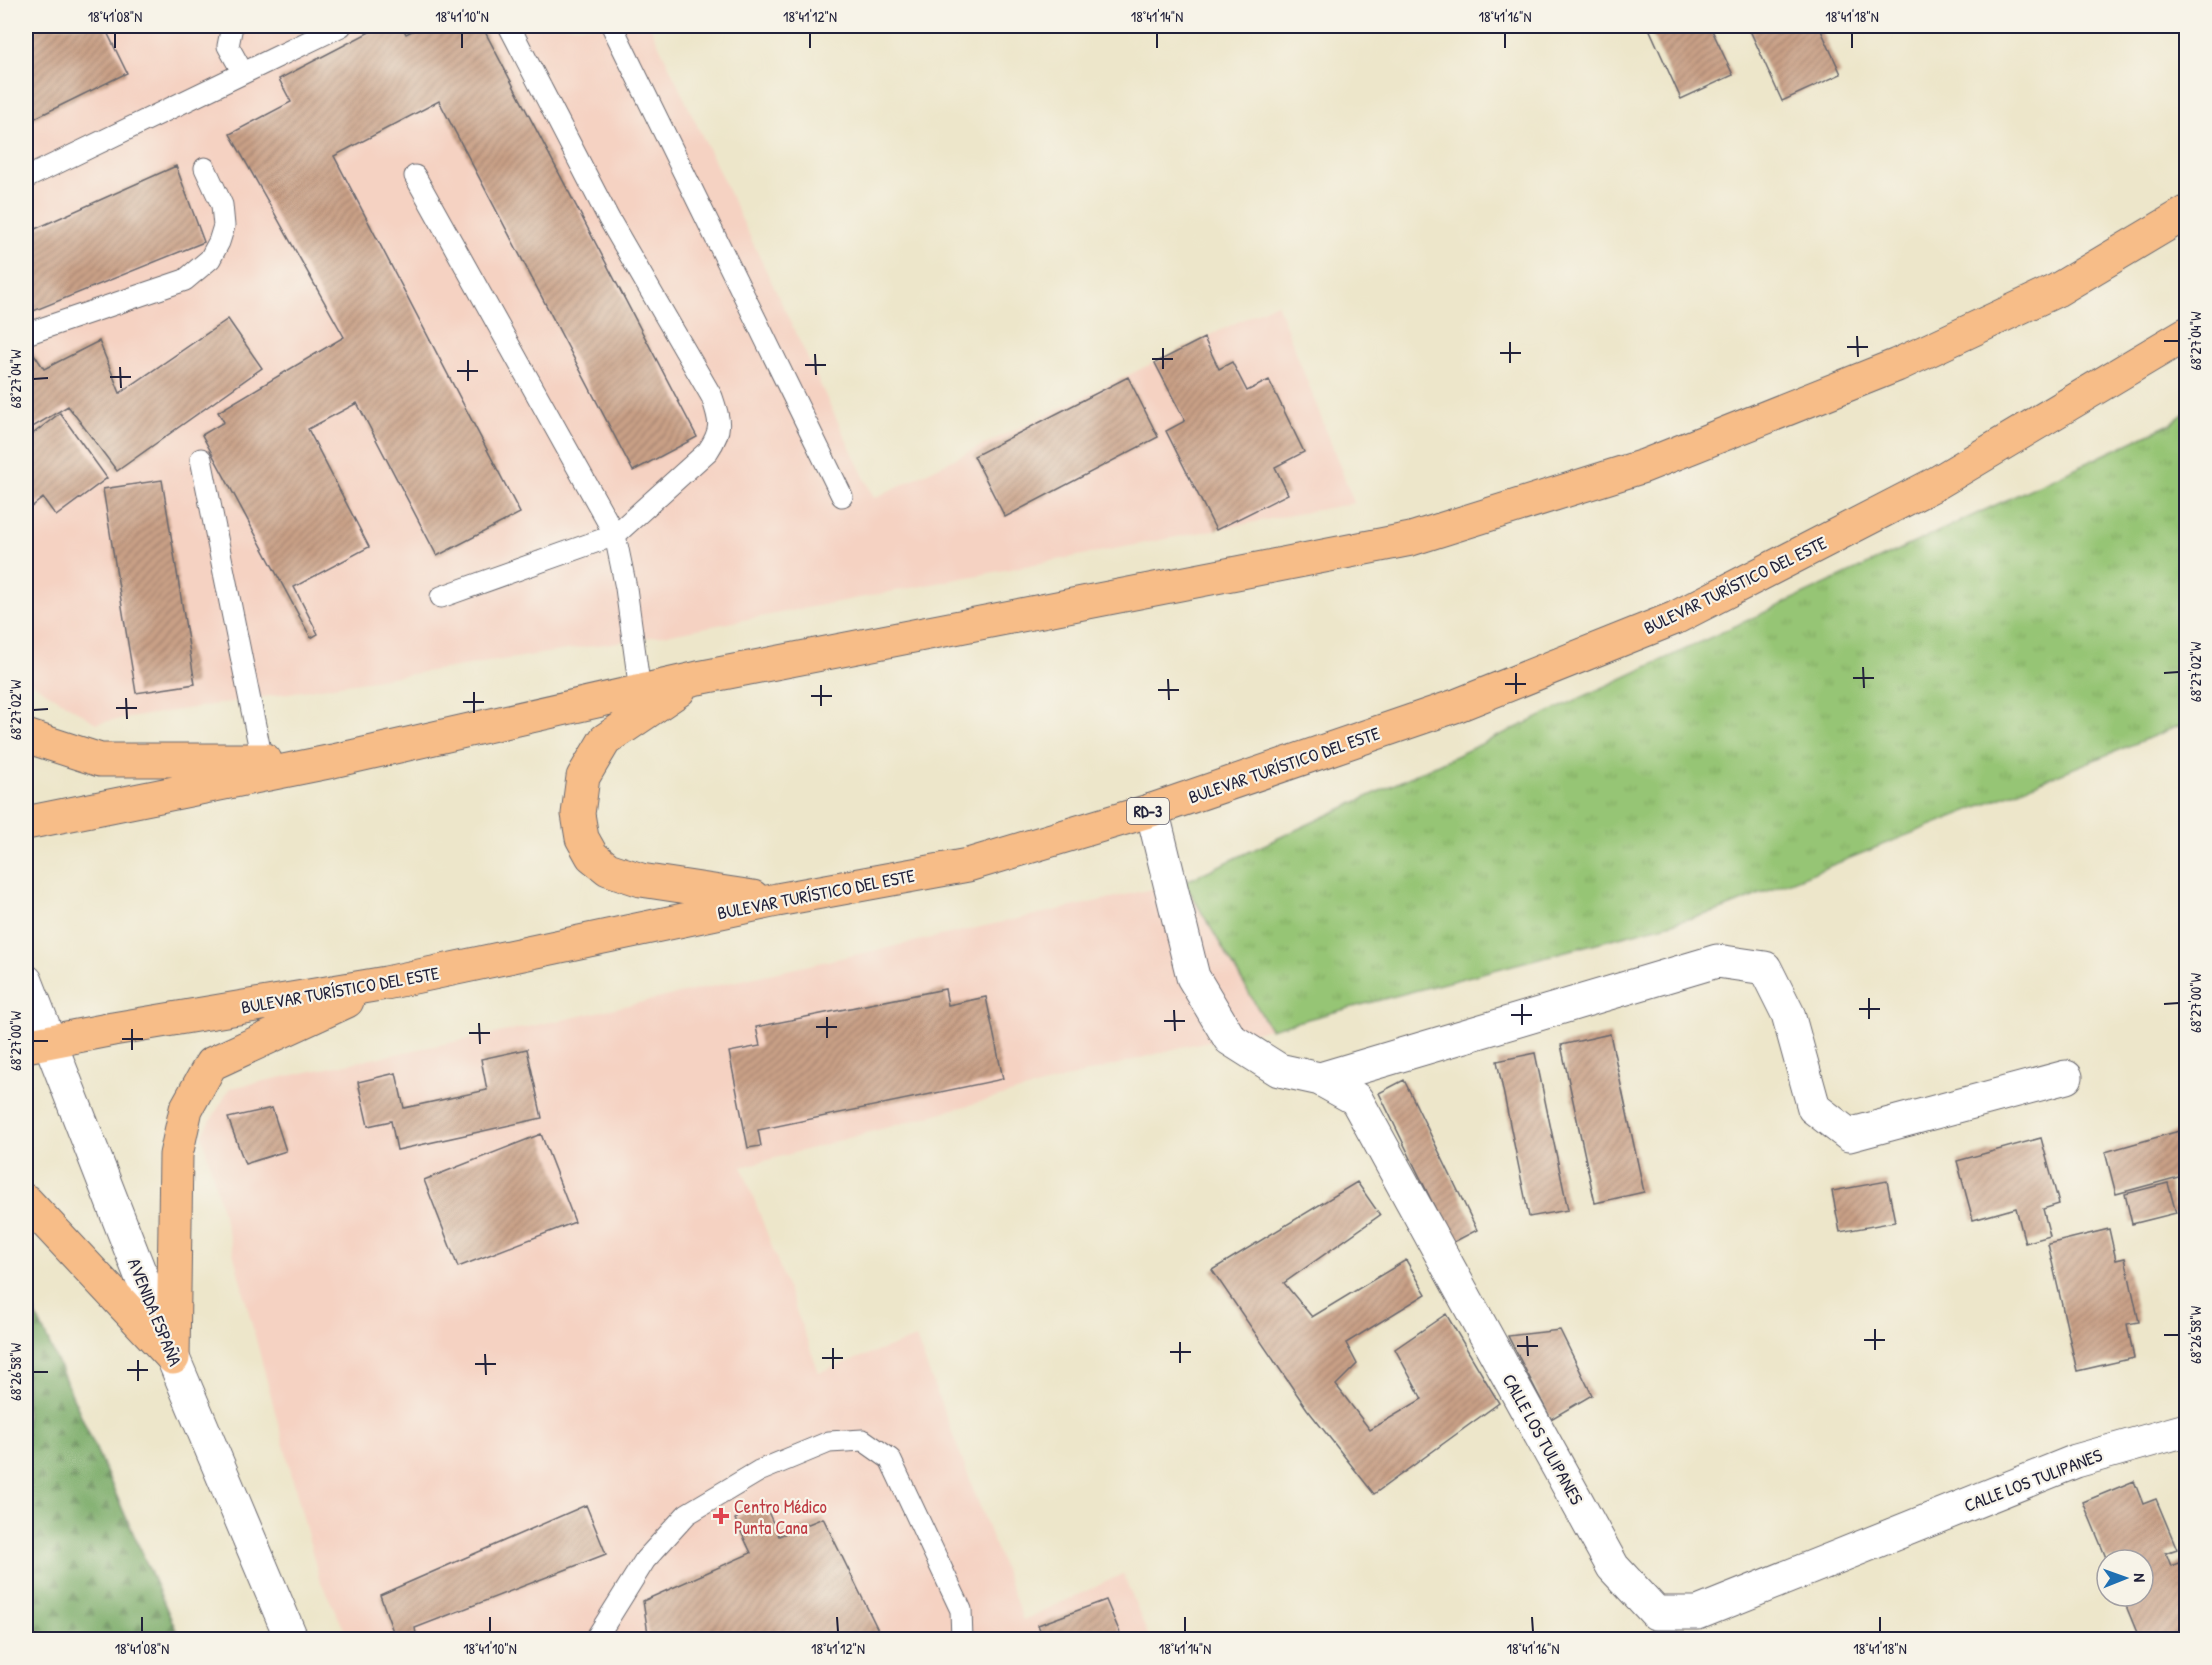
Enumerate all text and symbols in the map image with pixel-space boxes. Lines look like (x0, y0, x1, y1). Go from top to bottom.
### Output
text: 18°41'08"N (88, 6, 142, 27)
text: 18°41'10"N (435, 6, 489, 27)
text: 18°41'12"N (783, 6, 837, 27)
text: 18°41'14"N (1131, 6, 1183, 27)
text: 18°41'16"N (1479, 6, 1531, 27)
text: 18°41'18"N (1825, 6, 1879, 27)
text: 68°27'04"W (2185, 311, 2206, 371)
text: 68°27'04"W (5, 349, 26, 409)
street label: BULEVAR TURÍSTICO DEL ESTE (1639, 530, 1831, 640)
text: 68°27'02"W (2185, 641, 2206, 702)
text: 68°27'02"W (5, 679, 26, 740)
street label: BULEVAR TURÍSTICO DEL ESTE (1185, 721, 1383, 809)
road number: RD-3 (1127, 798, 1169, 824)
street label: BULEVAR TURÍSTICO DEL ESTE (715, 863, 917, 925)
street label: BULEVAR TURÍSTICO DEL ESTE (239, 960, 441, 1020)
text: 68°27'00"W (2185, 972, 2206, 1033)
text: 68°27'00"W (5, 1010, 26, 1071)
street label: AVENIDA ESPAÑA (122, 1254, 188, 1370)
text: 68°26'58"W (2185, 1305, 2206, 1364)
text: 68°26'58"W (5, 1342, 26, 1401)
street label: CALLE LOS TULIPANES (1497, 1369, 1589, 1509)
street label: CALLE LOS TULIPANES (1960, 1442, 2106, 1518)
place label: Centro Médico Punta Cana (734, 1494, 827, 1540)
marker: Centro Médico Punta Cana (712, 1507, 730, 1525)
north arrow (2095, 1548, 2155, 1608)
text: N (2129, 1573, 2151, 1583)
text: 18°41'08"N (115, 1638, 169, 1659)
text: 18°41'10"N (463, 1638, 517, 1659)
text: 18°41'12"N (811, 1638, 865, 1659)
text: 18°41'14"N (1159, 1638, 1211, 1659)
text: 18°41'16"N (1507, 1638, 1559, 1659)
text: 18°41'18"N (1853, 1638, 1907, 1659)

